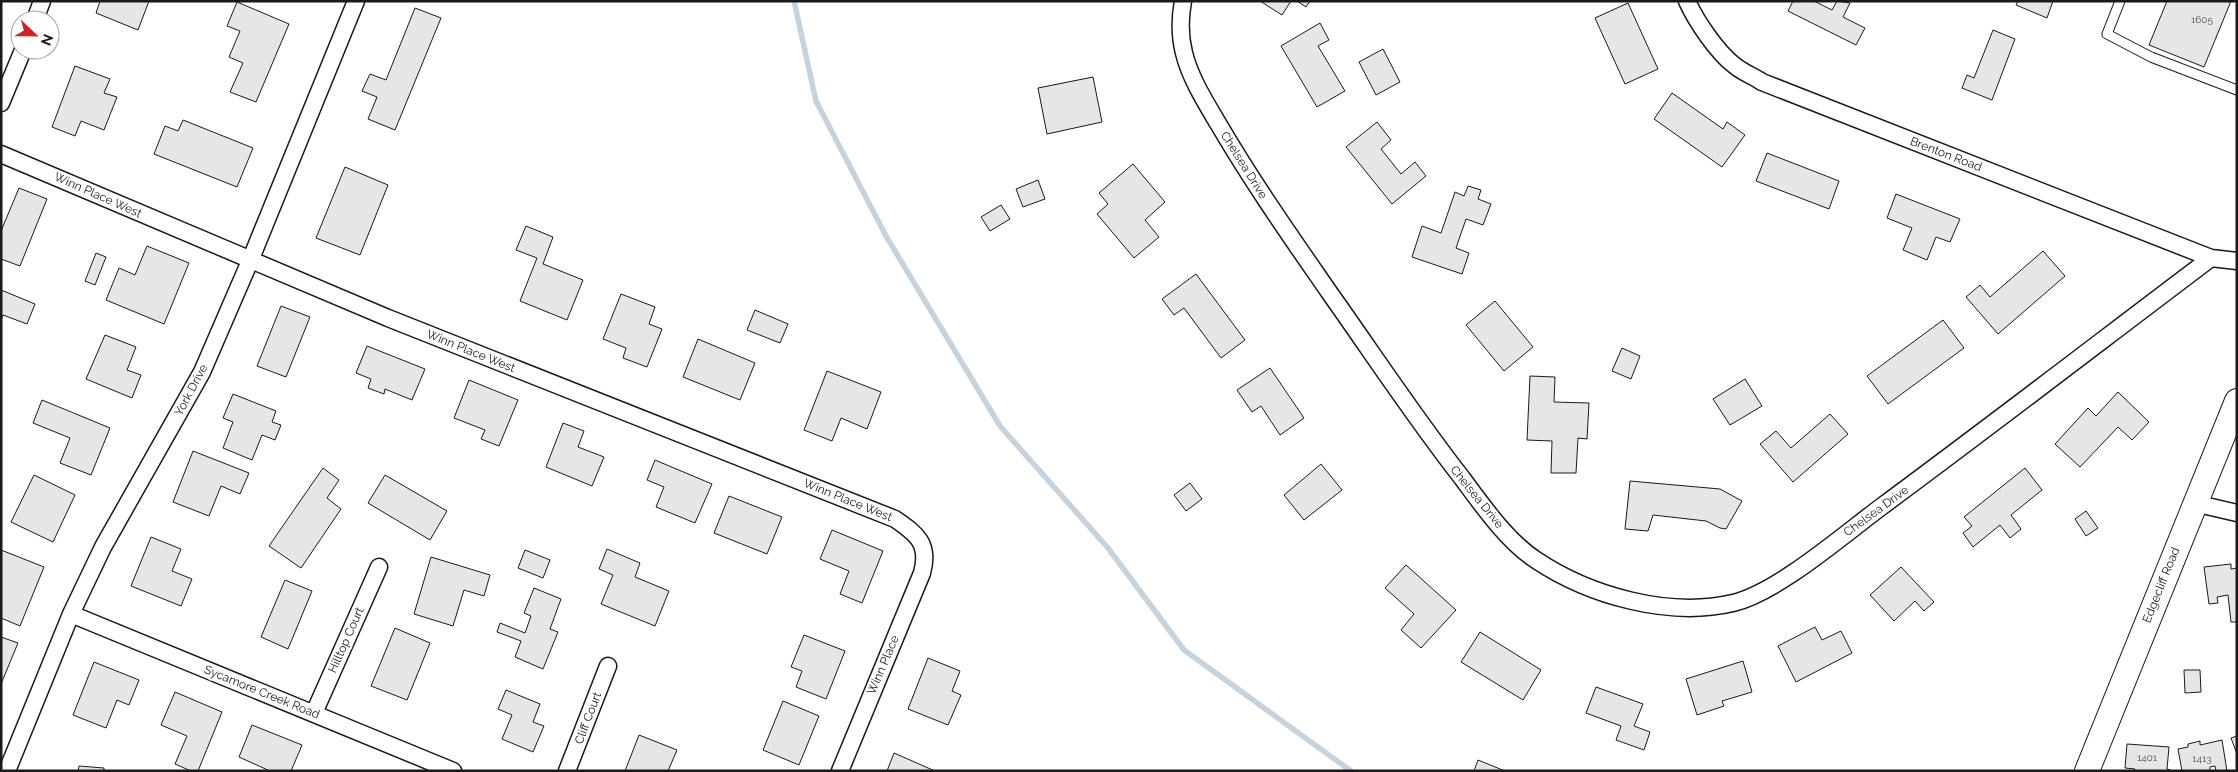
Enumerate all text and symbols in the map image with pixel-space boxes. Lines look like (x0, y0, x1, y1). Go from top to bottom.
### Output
north arrow (10, 10, 60, 60)
house number: 1605 (2191, 14, 2213, 25)
text: N (38, 32, 56, 48)
street label: Chelsea Drive (1218, 129, 1270, 201)
street label: Brenton Road (1908, 134, 1984, 174)
street label: Winn Place West (52, 169, 144, 221)
street label: Winn Place West (425, 327, 517, 375)
street label: York Drive (172, 362, 210, 418)
street label: Chelsea Drive (1447, 463, 1507, 531)
street label: Winn Place West (802, 476, 894, 524)
street label: Chelsea Drive (1841, 483, 1911, 539)
street label: Edgecliff Road (2140, 545, 2182, 625)
street label: Hilltop Court (325, 605, 367, 675)
street label: Winn Place (864, 633, 902, 697)
street label: Sycamore Creek Road (202, 662, 322, 722)
street label: Cliff Court (572, 690, 604, 746)
house number: 1401 (2137, 752, 2158, 763)
house number: 1413 (2192, 753, 2212, 764)

